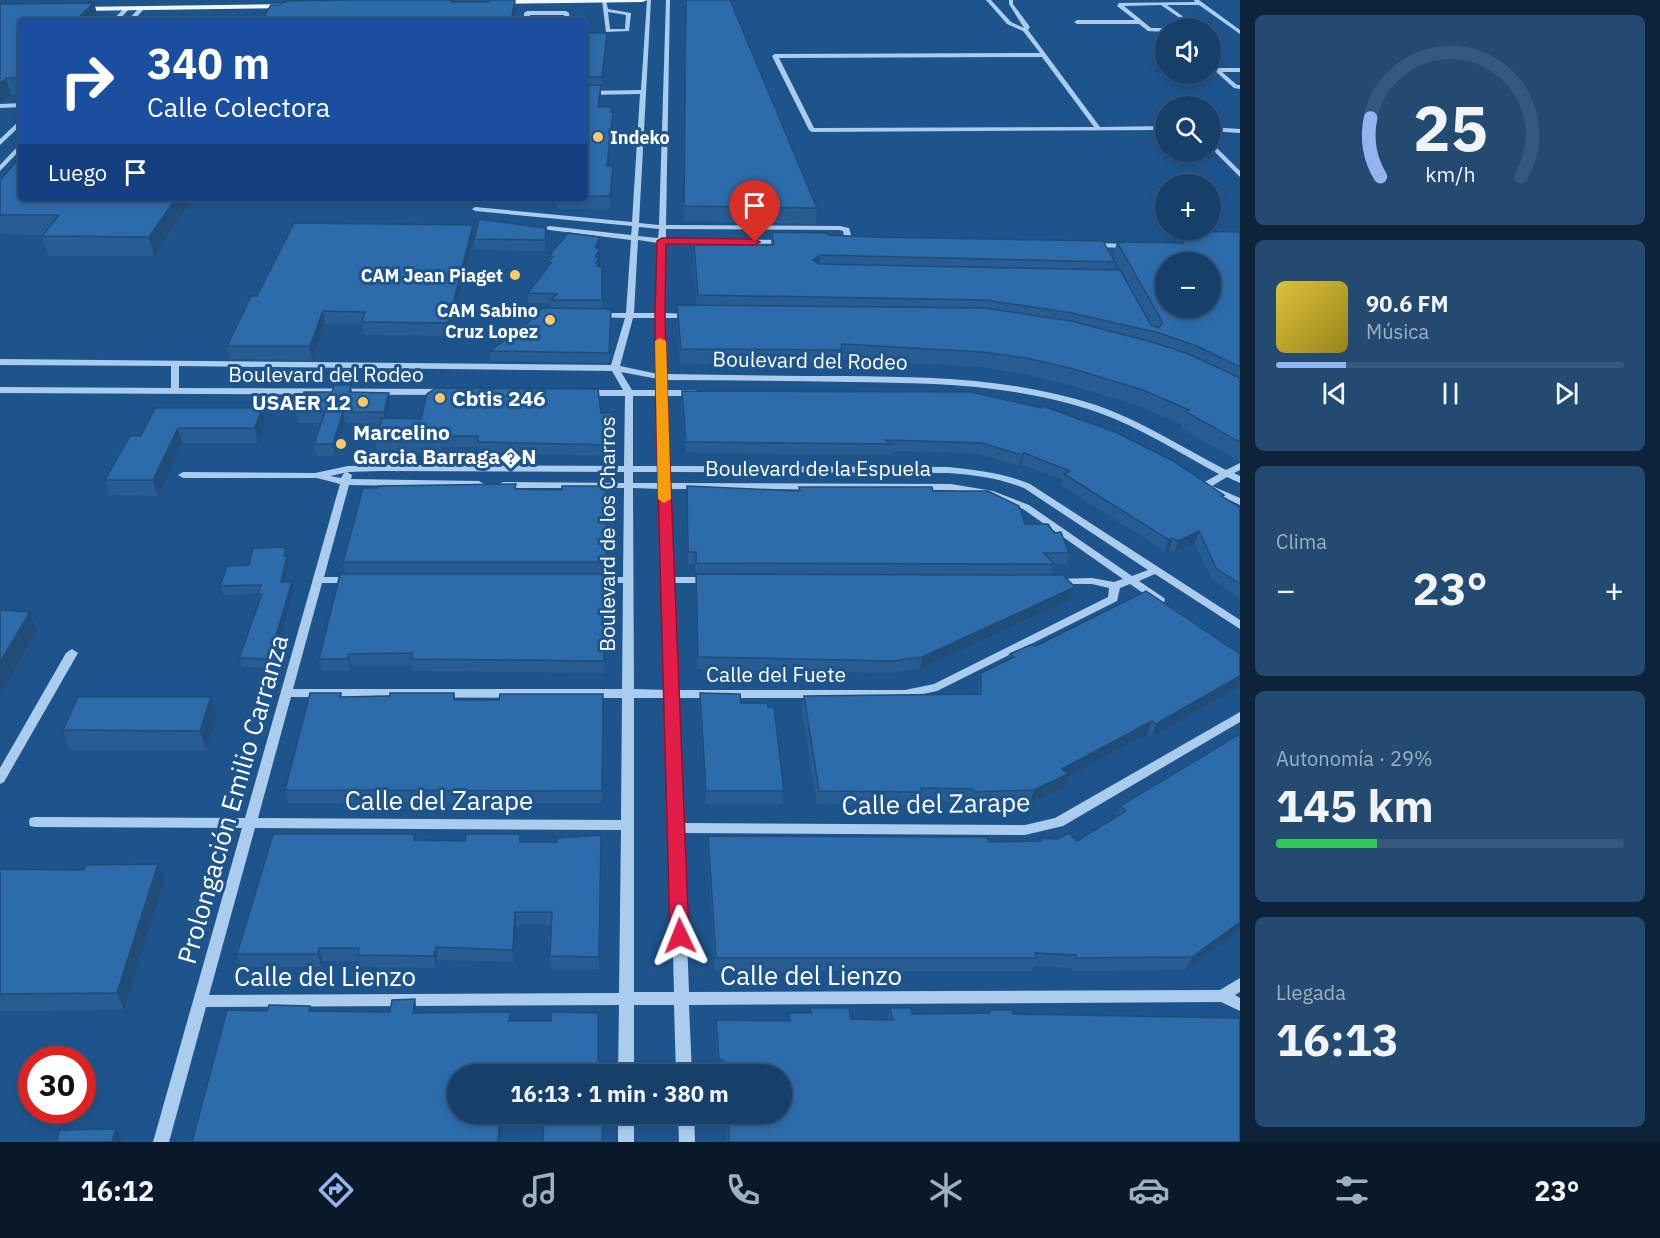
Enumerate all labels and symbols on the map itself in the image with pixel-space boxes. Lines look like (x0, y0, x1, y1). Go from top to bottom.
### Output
place label: Indeko (610, 126, 670, 149)
marker: Indeko (591, 130, 605, 144)
pin (729, 180, 780, 242)
place label: CAM Jean Piaget (361, 264, 503, 287)
marker: CAM Jean Piaget (508, 268, 522, 282)
place label: CAM Sabino Cruz Lopez (437, 299, 538, 343)
marker: CAM Sabino Cruz Lopez (543, 313, 557, 327)
street label: Boulevard del Rodeo (712, 344, 908, 376)
street label: Boulevard del Rodeo (228, 360, 424, 388)
place label: Cbtis 246 (452, 384, 546, 412)
place label: USAER 12 (252, 388, 351, 416)
marker: Cbtis 246 (433, 391, 447, 405)
marker: USAER 12 (356, 395, 370, 409)
street label: Boulevard de los Charros (593, 416, 621, 652)
place label: Marcelino Garcia Barraga�N (353, 418, 536, 470)
marker: Marcelino Garcia Barraga�N (334, 437, 348, 451)
street label: Boulevard de la Espuela (705, 454, 931, 482)
street label: Prolongación Emilio Carranza (169, 630, 295, 967)
street label: Calle del Fuete (706, 660, 846, 688)
street label: Calle del Zarape (345, 783, 533, 817)
street label: Calle del Zarape (841, 784, 1031, 822)
position arrow (648, 904, 712, 968)
street label: Calle del Lienzo (720, 958, 902, 992)
street label: Calle del Lienzo (234, 959, 416, 993)
speed limit sign: 30 (18, 1046, 96, 1124)

